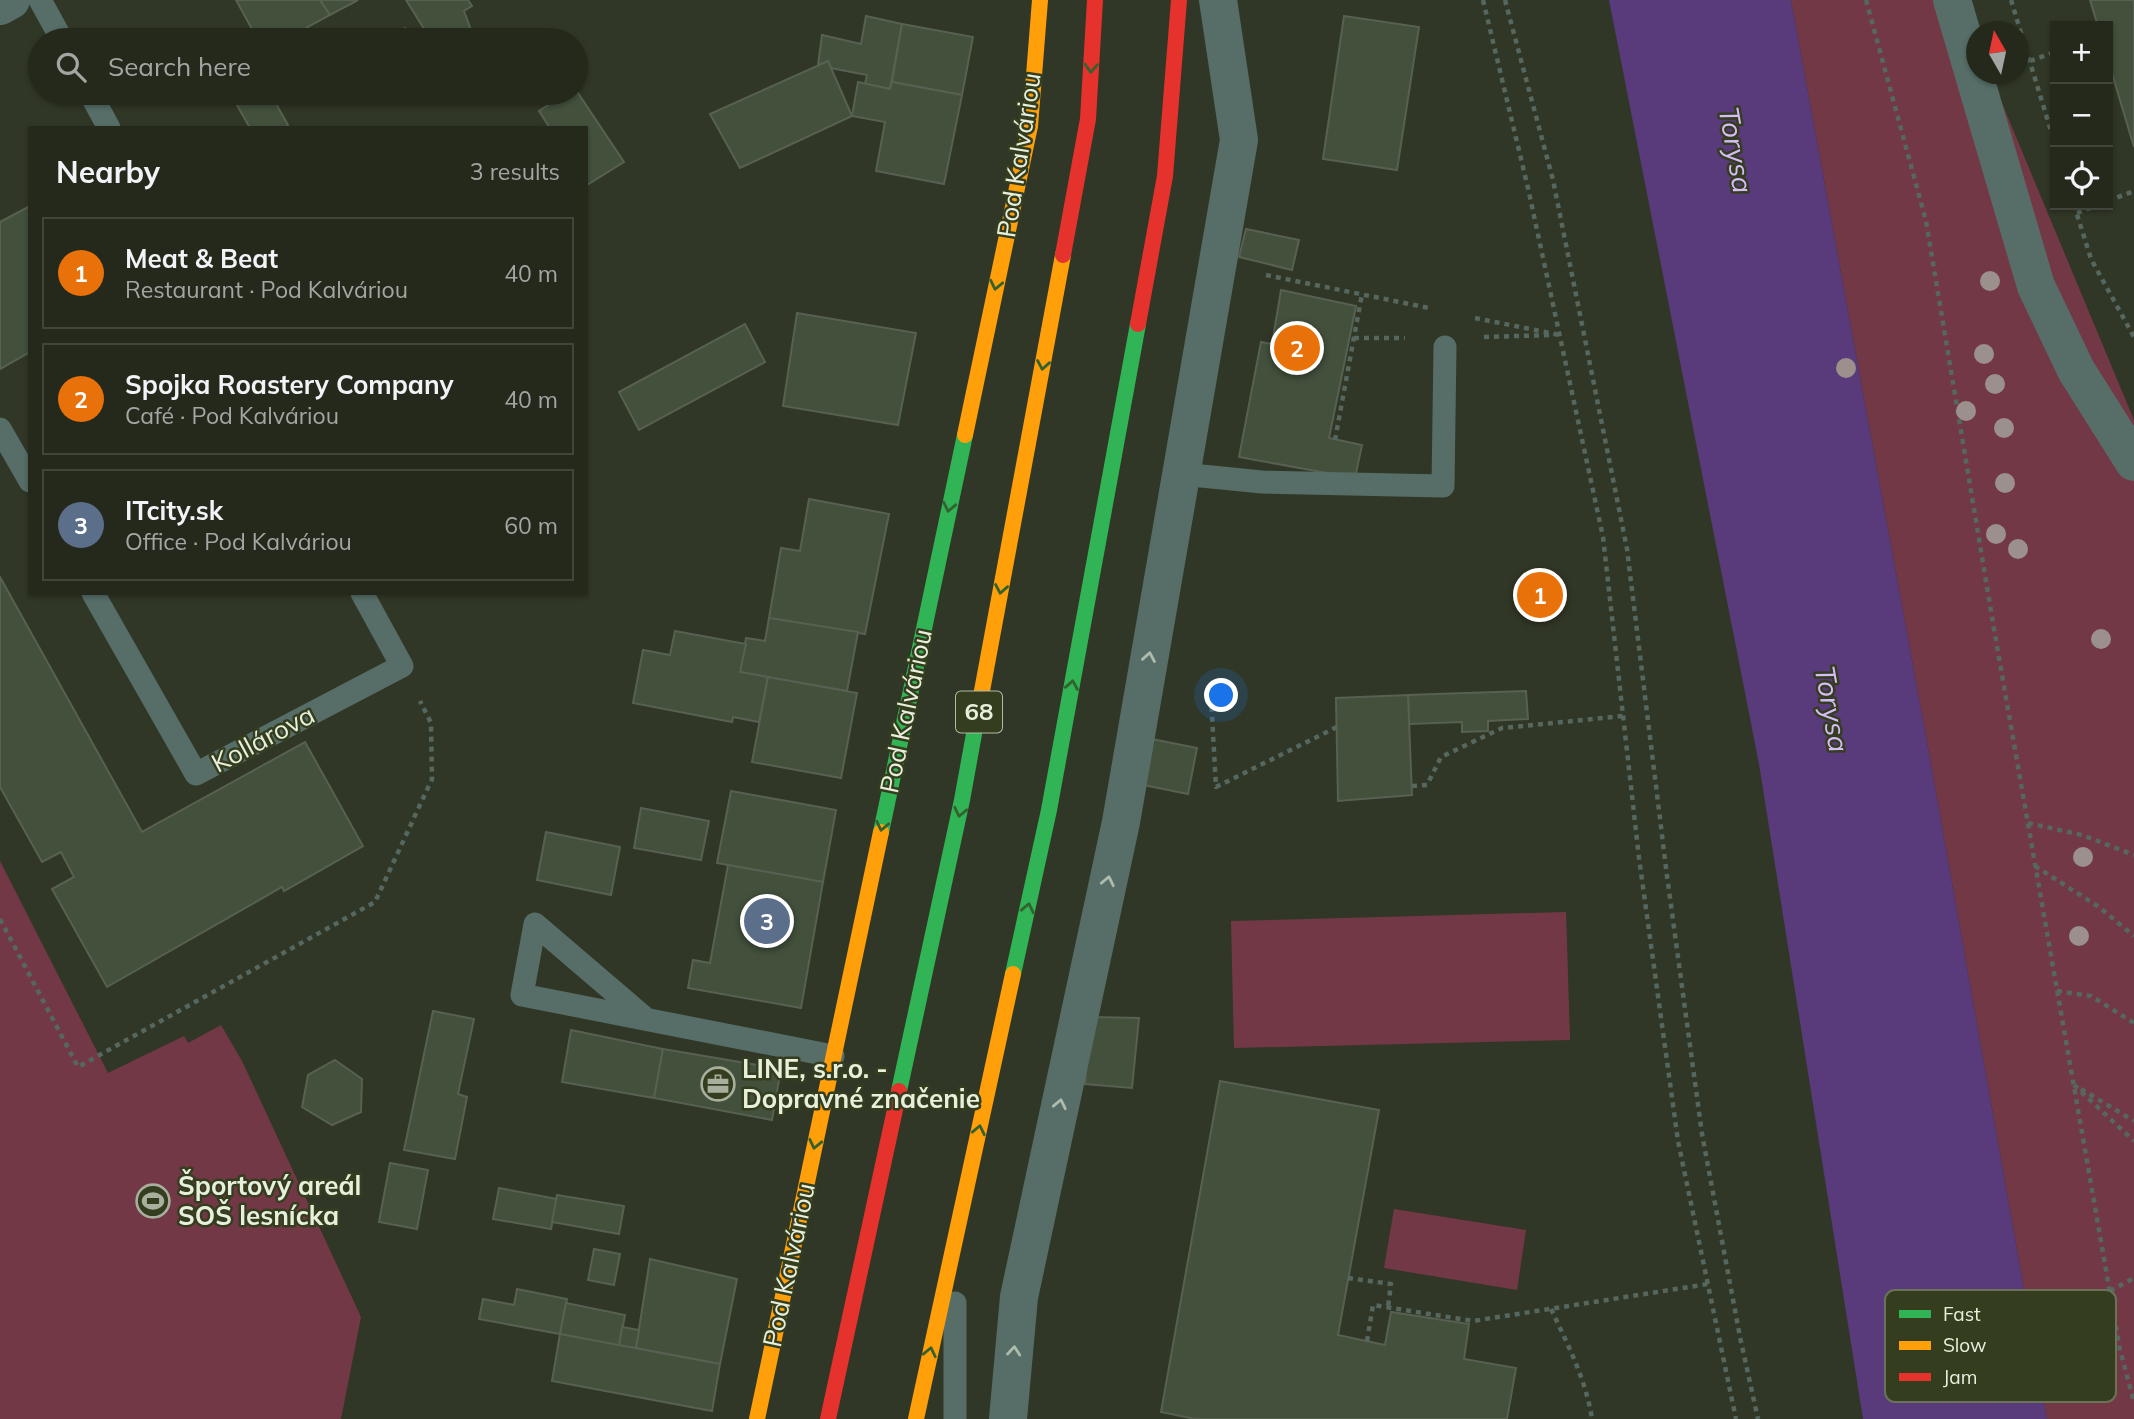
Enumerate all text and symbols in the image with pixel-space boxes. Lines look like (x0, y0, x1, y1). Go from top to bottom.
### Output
north arrow (1966, 21, 2029, 84)
map controls (2050, 21, 2113, 210)
button: + (2050, 21, 2113, 84)
search box (28, 28, 588, 105)
icon: search (52, 48, 90, 86)
text: Search here (108, 50, 251, 83)
one-way arrow (1084, 63, 1099, 74)
street label: Pod Kalváriou (989, 70, 1048, 240)
button: − (2050, 84, 2113, 147)
water label: Torysa (1712, 104, 1761, 196)
button: locate (2050, 147, 2113, 210)
text: Nearby (56, 153, 160, 191)
text: 3 results (470, 157, 560, 186)
text: Meat & Beat (125, 242, 278, 275)
text: 1 (74, 259, 88, 288)
text: 40 m (504, 259, 558, 288)
text: Restaurant · Pod Kalváriou (125, 275, 408, 304)
one-way arrow (990, 279, 1005, 291)
pin: 2 (1274, 322, 1320, 374)
one-way arrow (1036, 359, 1051, 371)
text: Spojka Roastery Company (125, 368, 454, 401)
text: 2 (74, 385, 88, 414)
text: 40 m (504, 385, 558, 414)
text: Café · Pod Kalváriou (125, 401, 339, 430)
text: ITcity.sk (125, 494, 223, 527)
one-way arrow (943, 501, 958, 513)
text: 3 (74, 511, 88, 540)
text: 60 m (504, 511, 558, 540)
text: Office · Pod Kalváriou (125, 527, 352, 556)
pin: 1 (1517, 569, 1563, 621)
one-way arrow (995, 583, 1010, 595)
street label: Pod Kalváriou (872, 626, 939, 796)
one-way arrow (1141, 652, 1156, 663)
water label: Torysa (1808, 663, 1857, 755)
your location (1204, 678, 1238, 712)
one-way arrow (1064, 679, 1079, 691)
road number: 68 (956, 692, 1002, 732)
street label: Kollárova (206, 698, 320, 779)
one-way arrow (953, 806, 968, 818)
one-way arrow (875, 820, 890, 832)
one-way arrow (1100, 875, 1115, 887)
pin: 3 (744, 895, 790, 947)
one-way arrow (1019, 902, 1034, 914)
place label: LINE, s.r.o. - Dopravné značenie (742, 1052, 980, 1115)
office icon: LINE, s.r.o. - Dopravné značenie (699, 1065, 737, 1103)
one-way arrow (1052, 1098, 1067, 1110)
one-way arrow (971, 1124, 985, 1136)
one-way arrow (808, 1138, 823, 1150)
place label: Športový areál SOŠ lesnícka (178, 1169, 361, 1232)
street label: Pod Kalváriou (755, 1180, 822, 1350)
sports icon: Športový areál SOŠ lesnícka (134, 1182, 172, 1220)
legend (1885, 1290, 2116, 1402)
text: Fast (1943, 1302, 1981, 1326)
text: Slow (1943, 1333, 1987, 1357)
one-way arrow (1006, 1345, 1021, 1356)
one-way arrow (922, 1346, 937, 1358)
text: Jam (1943, 1365, 1977, 1389)

